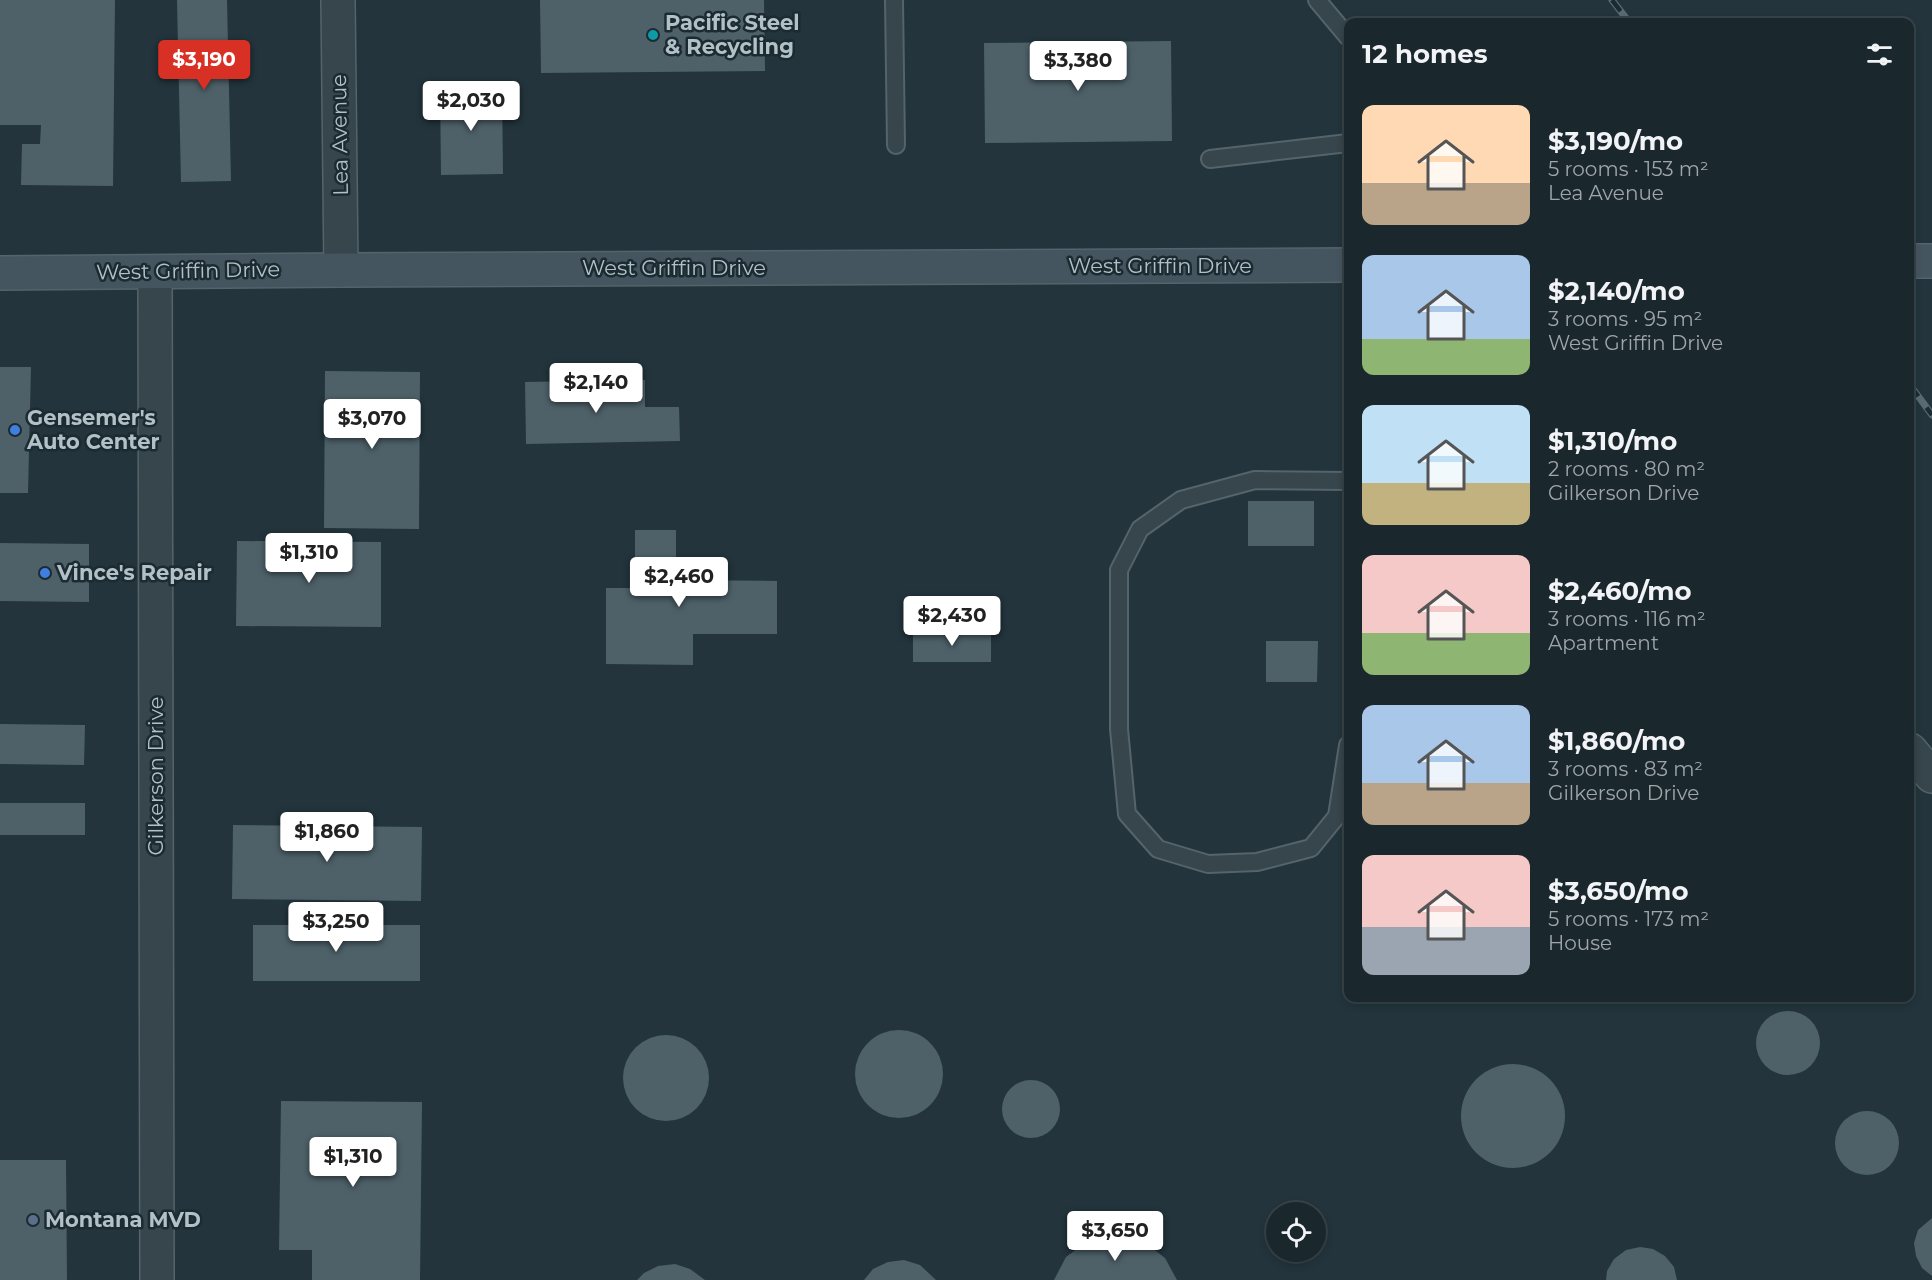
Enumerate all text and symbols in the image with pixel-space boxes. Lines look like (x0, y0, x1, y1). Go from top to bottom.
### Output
place label: Pacific Steel & Recycling (665, 10, 800, 59)
marker: Pacific Steel & Recycling (646, 28, 660, 42)
text: 12 homes (1362, 38, 1488, 70)
icon: filters (1863, 38, 1896, 71)
pin: $3,190 (155, 40, 253, 91)
pin: $3,380 (1029, 41, 1127, 92)
text: $3,190 (172, 47, 236, 71)
text: $3,380 (1044, 48, 1112, 72)
street label: Lea Avenue (326, 74, 353, 196)
pin: $2,030 (422, 81, 520, 132)
text: $2,030 (437, 88, 505, 112)
text: $3,190/mo (1548, 125, 1683, 157)
icon: home (1410, 129, 1482, 201)
text: 5 rooms · 153 m² (1548, 157, 1709, 181)
text: Lea Avenue (1548, 181, 1664, 205)
street label: West Griffin Drive (1068, 253, 1252, 278)
street label: West Griffin Drive (582, 255, 766, 280)
street label: West Griffin Drive (96, 256, 280, 285)
text: $2,140/mo (1548, 275, 1685, 307)
icon: home (1410, 279, 1482, 351)
text: 3 rooms · 95 m² (1548, 307, 1702, 331)
text: West Griffin Drive (1548, 331, 1723, 355)
pin: $2,140 (547, 363, 645, 414)
text: $2,140 (564, 370, 628, 394)
pin: $3,070 (323, 399, 421, 450)
place label: Gensemer's Auto Center (26, 405, 159, 454)
text: $3,070 (338, 406, 406, 430)
marker: Gensemer's Auto Center (8, 423, 22, 437)
text: $1,310/mo (1548, 425, 1677, 457)
icon: home (1410, 429, 1482, 501)
text: 2 rooms · 80 m² (1548, 457, 1705, 481)
text: Gilkerson Drive (1548, 481, 1699, 505)
pin: $1,310 (260, 533, 358, 584)
text: $1,310 (279, 540, 339, 564)
pin: $2,460 (630, 557, 728, 608)
place label: Vince's Repair (56, 560, 212, 585)
text: $2,460 (644, 564, 714, 588)
marker: Vince's Repair (38, 566, 52, 580)
text: $2,460/mo (1548, 575, 1692, 607)
icon: home (1410, 579, 1482, 651)
pin: $2,430 (903, 596, 1001, 647)
text: $2,430 (917, 603, 987, 627)
text: 3 rooms · 116 m² (1548, 607, 1706, 631)
text: Apartment (1548, 631, 1659, 655)
street label: Gilkerson Drive (143, 697, 168, 855)
text: $1,860/mo (1548, 725, 1685, 757)
icon: home (1410, 729, 1482, 801)
text: 3 rooms · 83 m² (1548, 757, 1703, 781)
text: Gilkerson Drive (1548, 781, 1699, 805)
pin: $1,860 (278, 812, 376, 863)
text: $1,860 (294, 819, 360, 843)
text: $3,650/mo (1548, 875, 1688, 907)
icon: home (1410, 879, 1482, 951)
pin: $3,250 (287, 902, 385, 953)
text: 5 rooms · 173 m² (1548, 907, 1709, 931)
text: $3,250 (302, 909, 370, 933)
text: House (1548, 931, 1612, 955)
pin: $1,310 (304, 1137, 402, 1188)
text: $1,310 (323, 1144, 383, 1168)
map controls (1266, 1202, 1326, 1262)
button: locate (1266, 1202, 1326, 1262)
place label: Montana MVD (45, 1207, 201, 1232)
pin: $3,650 (1066, 1211, 1164, 1262)
marker: Montana MVD (26, 1213, 40, 1227)
text: $3,650 (1081, 1218, 1149, 1242)

